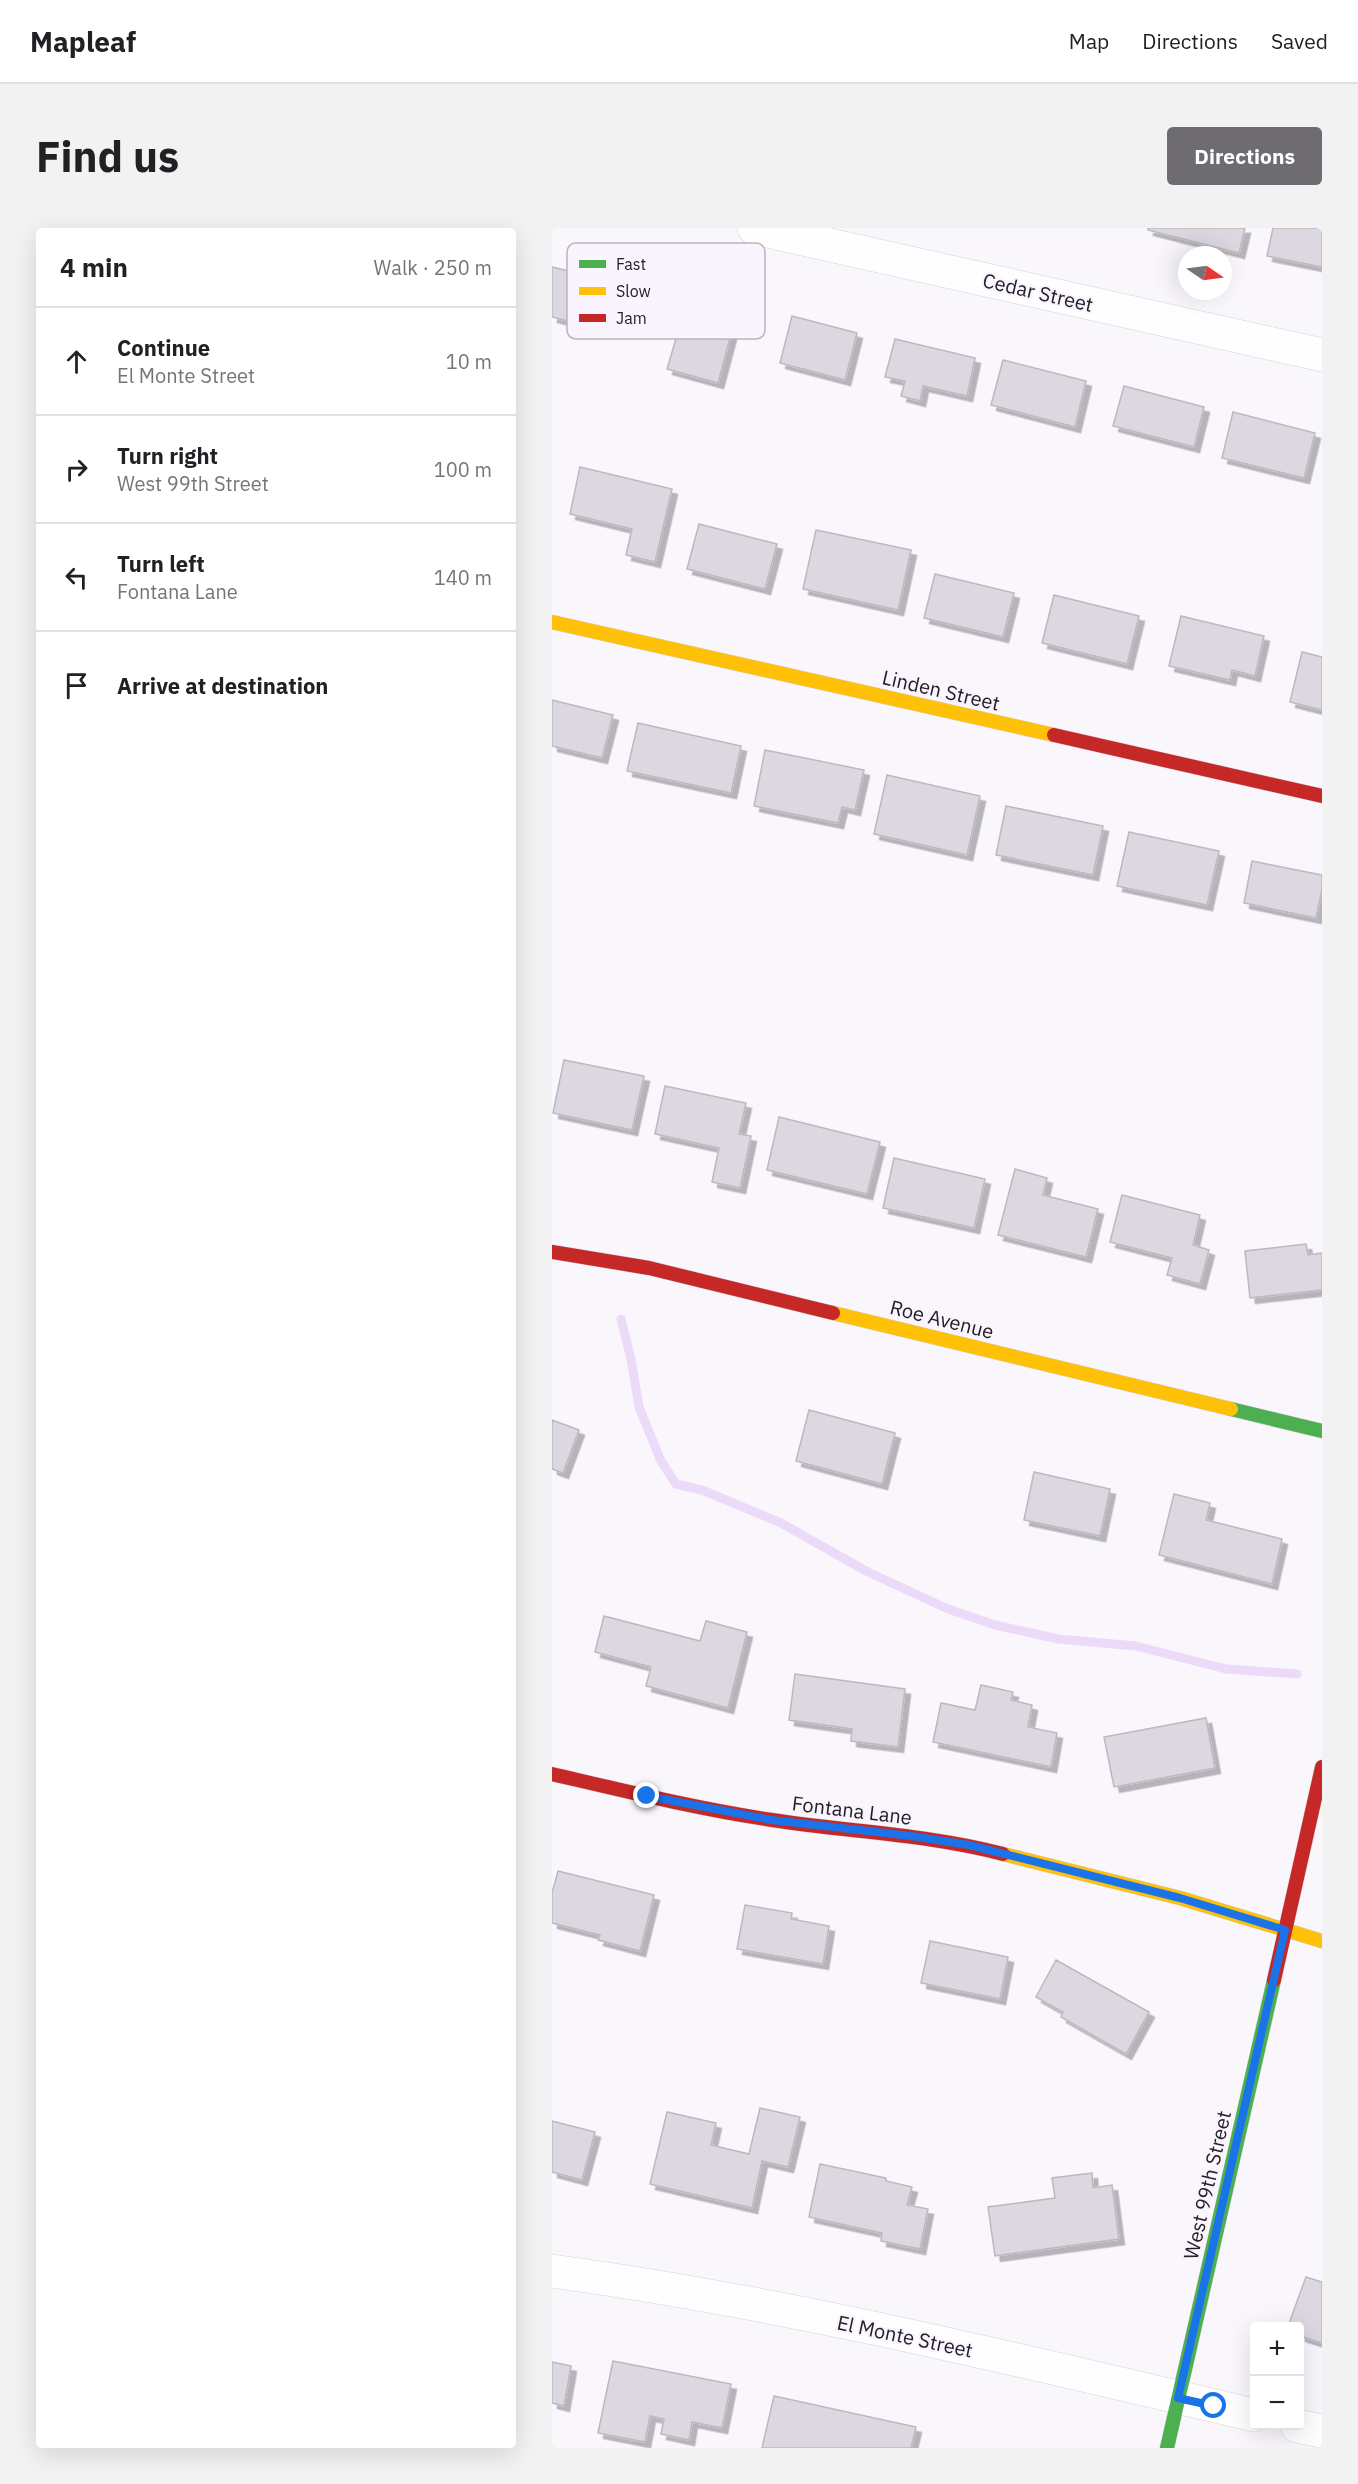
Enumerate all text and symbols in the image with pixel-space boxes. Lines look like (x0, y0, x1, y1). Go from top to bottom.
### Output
text: Mapleaf (30, 23, 136, 60)
text: Map (1069, 27, 1109, 55)
text: Directions (1142, 27, 1238, 55)
text: Saved (1271, 27, 1328, 55)
button: Directions (1167, 127, 1322, 185)
text: Find us (36, 129, 179, 184)
legend (567, 243, 765, 339)
north arrow (1178, 246, 1232, 300)
text: 4 min (60, 250, 128, 284)
text: Walk · 250 m (374, 254, 492, 281)
text: Fast (616, 254, 646, 274)
street label: Cedar Street (980, 266, 1096, 318)
text: Slow (616, 281, 651, 301)
text: Jam (616, 308, 647, 328)
text: Continue (117, 333, 210, 362)
icon: ahead (60, 345, 93, 378)
text: 10 m (446, 348, 492, 375)
text: El Monte Street (117, 362, 255, 389)
text: Turn right (117, 441, 218, 470)
icon: right (60, 453, 93, 486)
text: 100 m (434, 456, 492, 483)
text: West 99th Street (117, 470, 269, 497)
text: Turn left (117, 549, 205, 578)
icon: left (60, 561, 93, 594)
text: 140 m (434, 564, 492, 591)
text: Fontana Lane (117, 578, 238, 605)
street label: Linden Street (880, 663, 1002, 717)
icon: arrive (60, 669, 93, 702)
text: Arrive at destination (117, 671, 328, 700)
street label: Roe Avenue (887, 1293, 997, 1345)
route end (633, 1782, 659, 1808)
street label: Fontana Lane (790, 1789, 914, 1831)
street label: West 99th Street (1177, 2108, 1237, 2262)
street label: El Monte Street (835, 2308, 975, 2364)
map controls (1250, 2322, 1304, 2430)
button: + (1250, 2322, 1304, 2376)
button: − (1250, 2376, 1304, 2430)
route start (1200, 2392, 1226, 2418)

